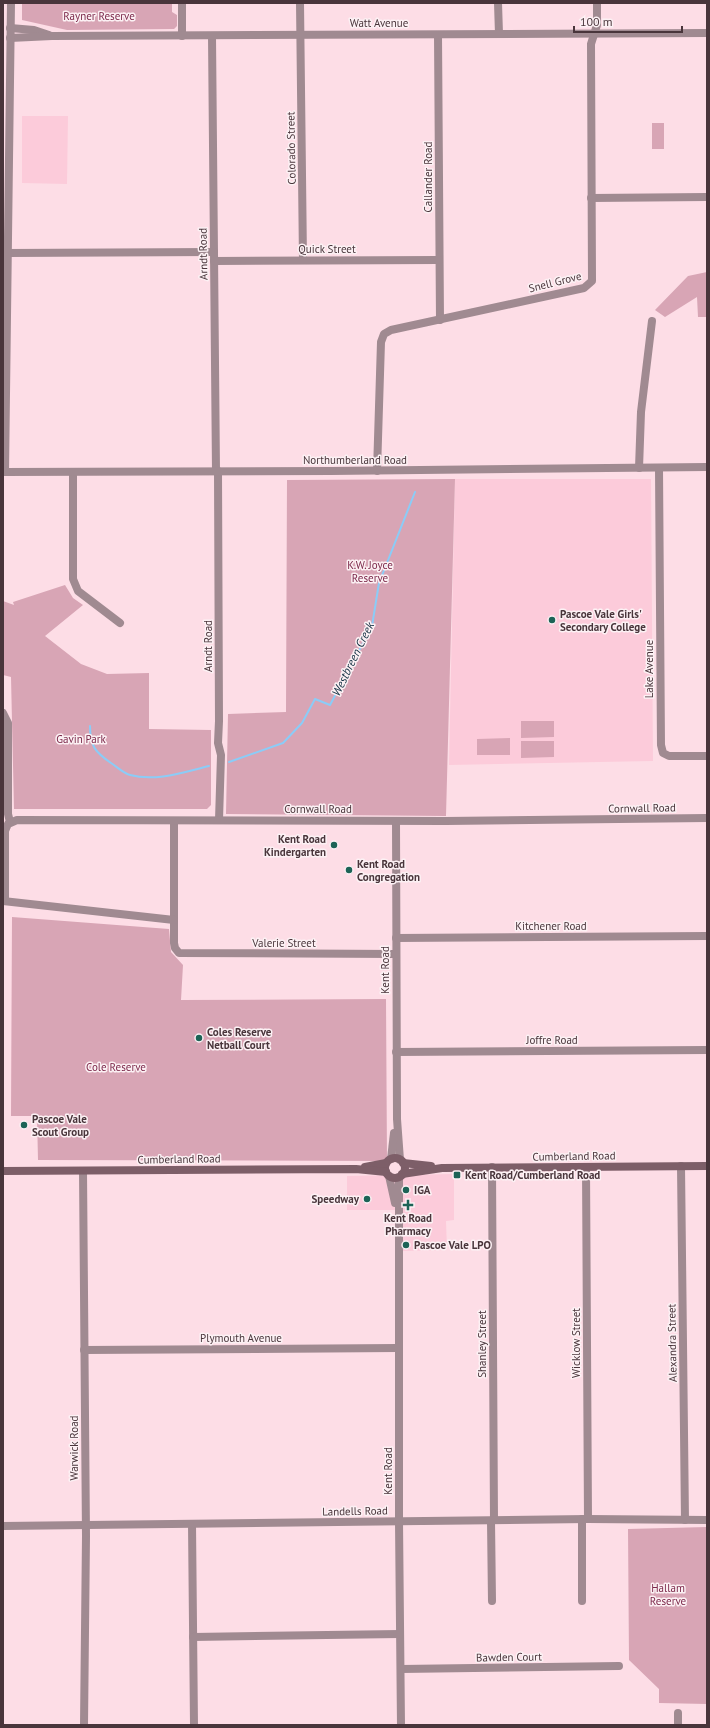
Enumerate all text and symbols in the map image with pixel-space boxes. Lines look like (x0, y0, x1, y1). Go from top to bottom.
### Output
scale bar (574, 8, 682, 34)
park label: Rayner Reserve (63, 9, 135, 23)
text: 100 m (580, 14, 613, 29)
street label: Watt Avenue (350, 16, 409, 30)
street label: Colorado Street (283, 111, 299, 185)
street label: Callander Road (421, 141, 435, 212)
street label: Arndt Road (196, 228, 210, 280)
street label: Quick Street (298, 242, 356, 256)
street label: Snell Grove (527, 269, 583, 295)
street label: Northumberland Road (303, 453, 407, 467)
park label: K.W. Joyce Reserve (347, 558, 393, 585)
place label: Pascoe Vale Girls' Secondary College (560, 607, 646, 634)
marker: Pascoe Vale Girls' Secondary College (547, 615, 557, 625)
water label: Westbreen Creek (328, 619, 377, 698)
street label: Arndt Road (201, 620, 215, 672)
street label: Lake Avenue (642, 639, 656, 698)
park label: Gavin Park (56, 732, 107, 746)
street label: Cornwall Road (608, 800, 676, 816)
street label: Cornwall Road (284, 802, 352, 816)
place label: Kent Road Kindergarten (264, 832, 326, 859)
marker: Kent Road Kindergarten (329, 840, 339, 850)
place label: Kent Road Congregation (357, 857, 420, 884)
marker: Kent Road Congregation (344, 865, 354, 875)
street label: Kitchener Road (515, 919, 587, 933)
street label: Valerie Street (251, 936, 316, 950)
street label: Kent Road (378, 946, 392, 994)
place label: Coles Reserve Netball Court (207, 1025, 272, 1052)
marker: Coles Reserve Netball Court (194, 1033, 204, 1043)
street label: Joffre Road (525, 1033, 578, 1047)
park label: Cole Reserve (86, 1060, 146, 1074)
place label: Pascoe Vale Scout Group (32, 1112, 89, 1139)
marker: Pascoe Vale Scout Group (19, 1120, 29, 1130)
street label: Cumberland Road (532, 1148, 616, 1164)
street label: Cumberland Road (137, 1151, 221, 1167)
place label: Kent Road/Cumberland Road (465, 1168, 600, 1182)
marker: Kent Road/Cumberland Road (452, 1170, 462, 1180)
place label: IGA (414, 1183, 431, 1197)
marker: IGA (401, 1185, 411, 1195)
place label: Speedway (312, 1192, 360, 1206)
marker: Speedway (362, 1194, 372, 1204)
marker: Kent Road Pharmacy (403, 1200, 413, 1210)
place label: Kent Road Pharmacy (384, 1211, 432, 1238)
place label: Pascoe Vale LPO (414, 1238, 491, 1252)
marker: Pascoe Vale LPO (401, 1240, 411, 1250)
street label: Alexandra Street (664, 1303, 680, 1382)
street label: Wicklow Street (569, 1308, 583, 1378)
street label: Shanley Street (475, 1310, 489, 1378)
street label: Plymouth Avenue (200, 1331, 282, 1345)
street label: Warwick Road (67, 1415, 81, 1481)
street label: Kent Road (381, 1447, 395, 1495)
street label: Landells Road (322, 1503, 388, 1519)
park label: Hallam Reserve (650, 1581, 687, 1608)
street label: Bawden Court (476, 1649, 542, 1665)

